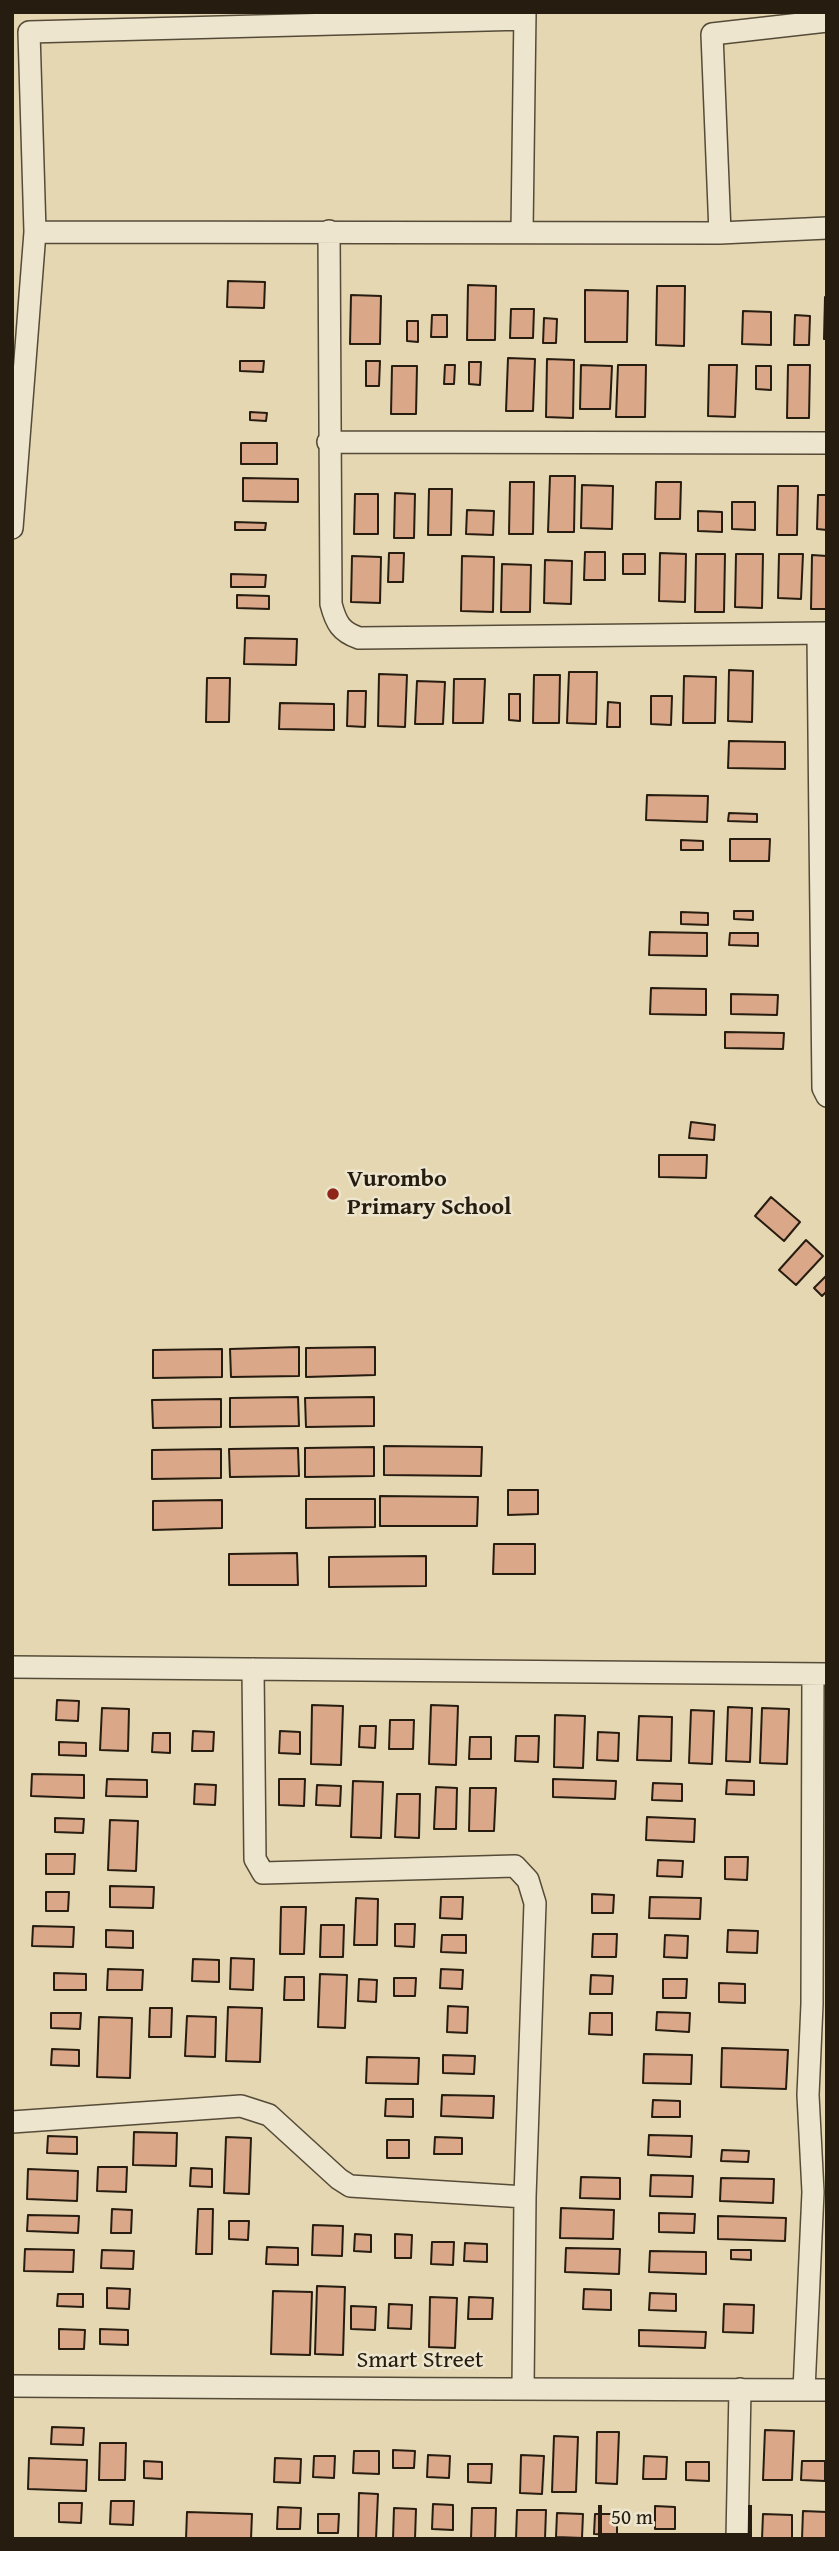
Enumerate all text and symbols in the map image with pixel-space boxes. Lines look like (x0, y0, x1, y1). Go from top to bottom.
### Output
place label: Vurombo Primary School (347, 1166, 511, 1222)
marker: Vurombo Primary School (325, 1186, 341, 1202)
street label: Smart Street (356, 2347, 484, 2375)
scale bar (601, 2492, 755, 2536)
text: 50 m (611, 2501, 653, 2532)

